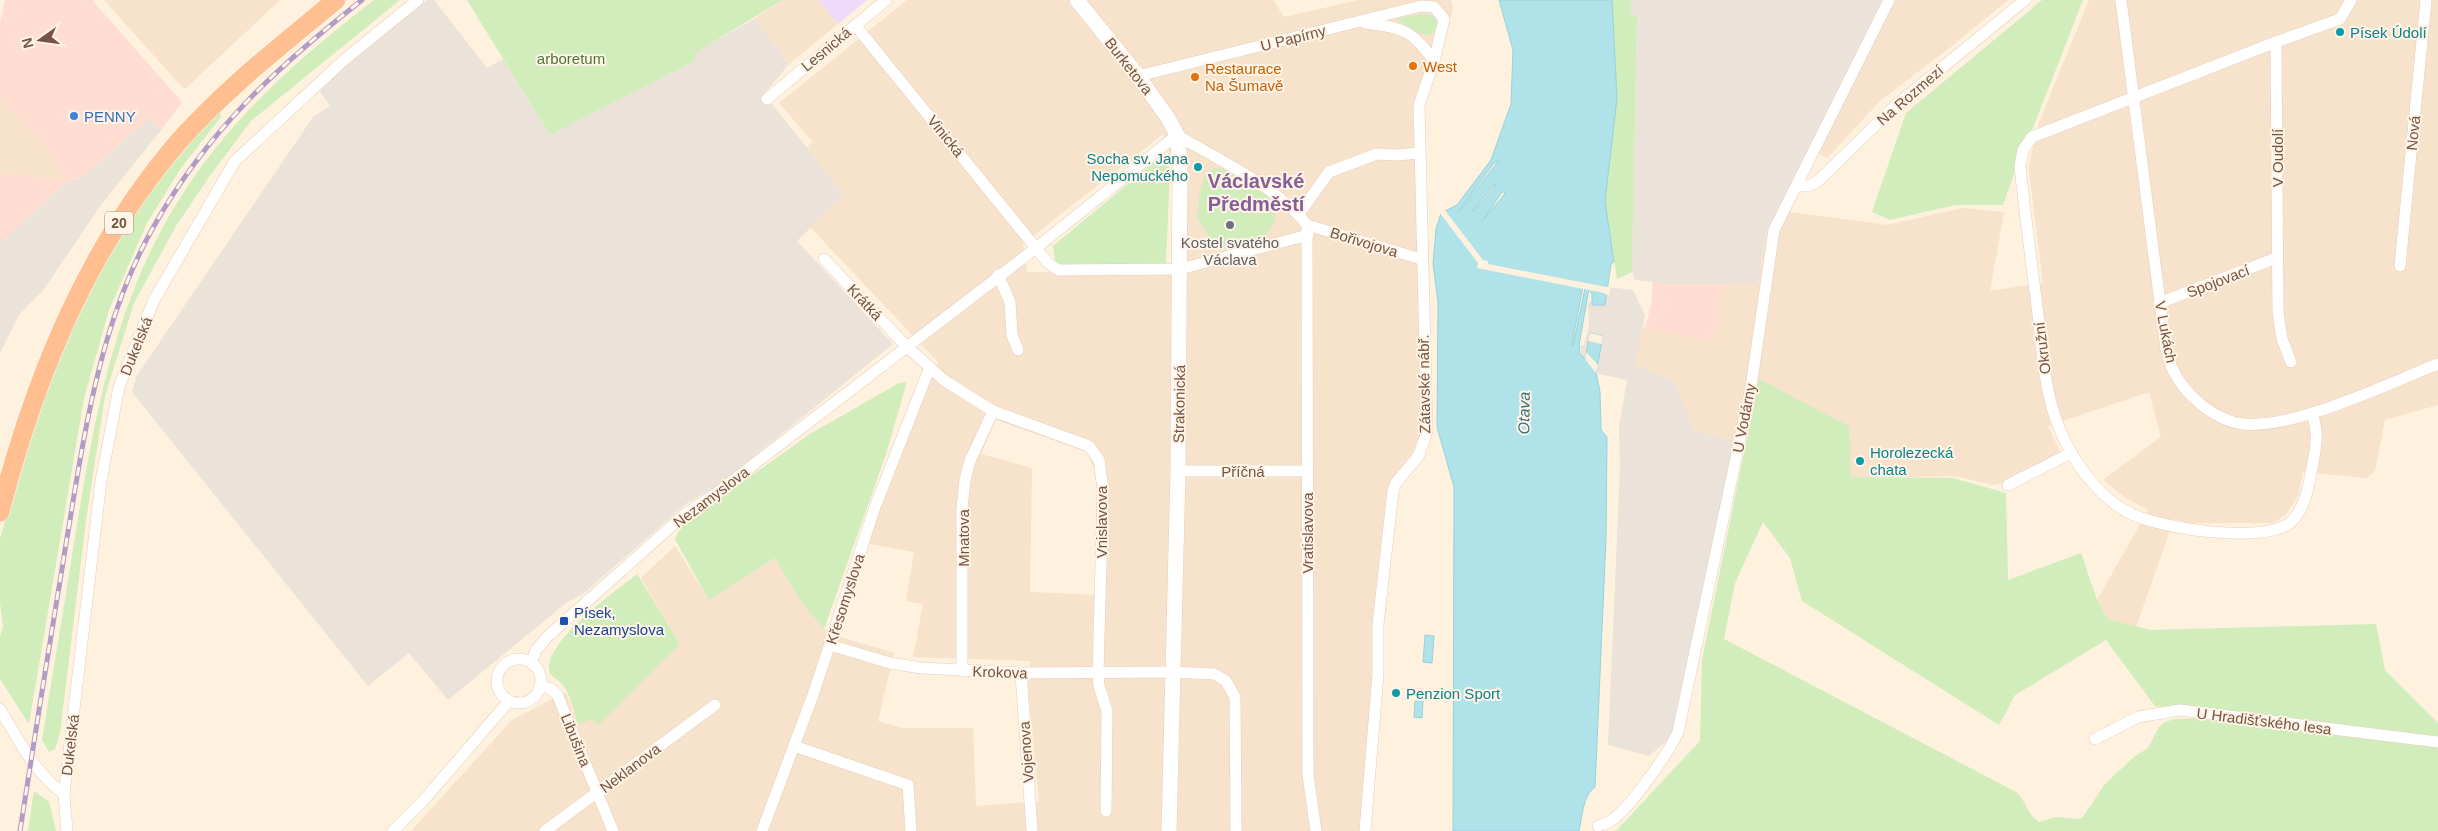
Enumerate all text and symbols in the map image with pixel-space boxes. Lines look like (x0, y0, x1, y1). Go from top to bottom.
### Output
north arrow (15, 15, 65, 65)
street label: U Papírny (1259, 22, 1328, 54)
street label: Lesnická (798, 23, 855, 75)
place label: Písek Údolí (2350, 24, 2428, 41)
marker: Písek Údolí (2334, 26, 2346, 38)
street label: Burketova (1102, 34, 1157, 98)
text: N (18, 36, 36, 50)
park label: arboretum (537, 50, 605, 67)
place label: West (1423, 58, 1458, 75)
place label: Restaurace Na Šumavě (1205, 60, 1283, 94)
marker: West (1407, 60, 1419, 72)
street label: Na Rozmezí (1873, 61, 1947, 128)
marker: Restaurace Na Šumavě (1189, 71, 1201, 83)
place label: PENNY (84, 108, 136, 125)
marker: PENNY (68, 110, 80, 122)
street label: Vinická (924, 112, 968, 161)
street label: Nová (2403, 114, 2423, 151)
street label: V Oudolí (2269, 128, 2286, 187)
place label: Socha sv. Jana Nepomuckého (1087, 150, 1189, 184)
marker: Socha sv. Jana Nepomuckého (1192, 161, 1204, 173)
district label: Václavské Předměstí (1208, 170, 1306, 215)
road number: 20 (105, 212, 133, 234)
marker: Kostel svatého Václava (1224, 219, 1236, 231)
street label: Bořivojova (1328, 224, 1401, 261)
place label: Kostel svatého Václava (1181, 234, 1279, 268)
street label: Spojovací (2184, 261, 2253, 301)
street label: Krátká (844, 280, 886, 324)
street label: V Lukách (2152, 300, 2180, 364)
street label: Dukelská (117, 314, 156, 378)
street label: Okružní (2030, 320, 2054, 375)
street label: Zátavské nábř. (1415, 334, 1433, 434)
street label: Strakonická (1170, 364, 1188, 443)
street label: U Vodárny (1729, 382, 1759, 454)
water label: Otava (1515, 391, 1533, 434)
place label: Horolezecká chata (1870, 444, 1954, 478)
marker: Horolezecká chata (1854, 455, 1866, 467)
street label: Nezamyslova (670, 463, 753, 531)
street label: Příčná (1221, 463, 1265, 480)
street label: Vnislavova (1093, 485, 1110, 558)
street label: Vratislavova (1299, 492, 1316, 574)
street label: Mnatova (955, 509, 972, 567)
street label: Křesomyslova (822, 551, 868, 646)
place label: Písek, Nezamyslova (574, 604, 665, 638)
marker: Písek, Nezamyslova (558, 615, 570, 627)
street label: Krokova (972, 663, 1028, 681)
place label: Penzion Sport (1406, 685, 1501, 702)
marker: Penzion Sport (1390, 687, 1402, 699)
street label: U Hradišťského lesa (2196, 704, 2333, 738)
street label: Libušina (558, 711, 595, 770)
street label: Dukelská (58, 713, 82, 777)
street label: Vojenova (1015, 720, 1037, 783)
street label: Neklanova (597, 739, 664, 796)

